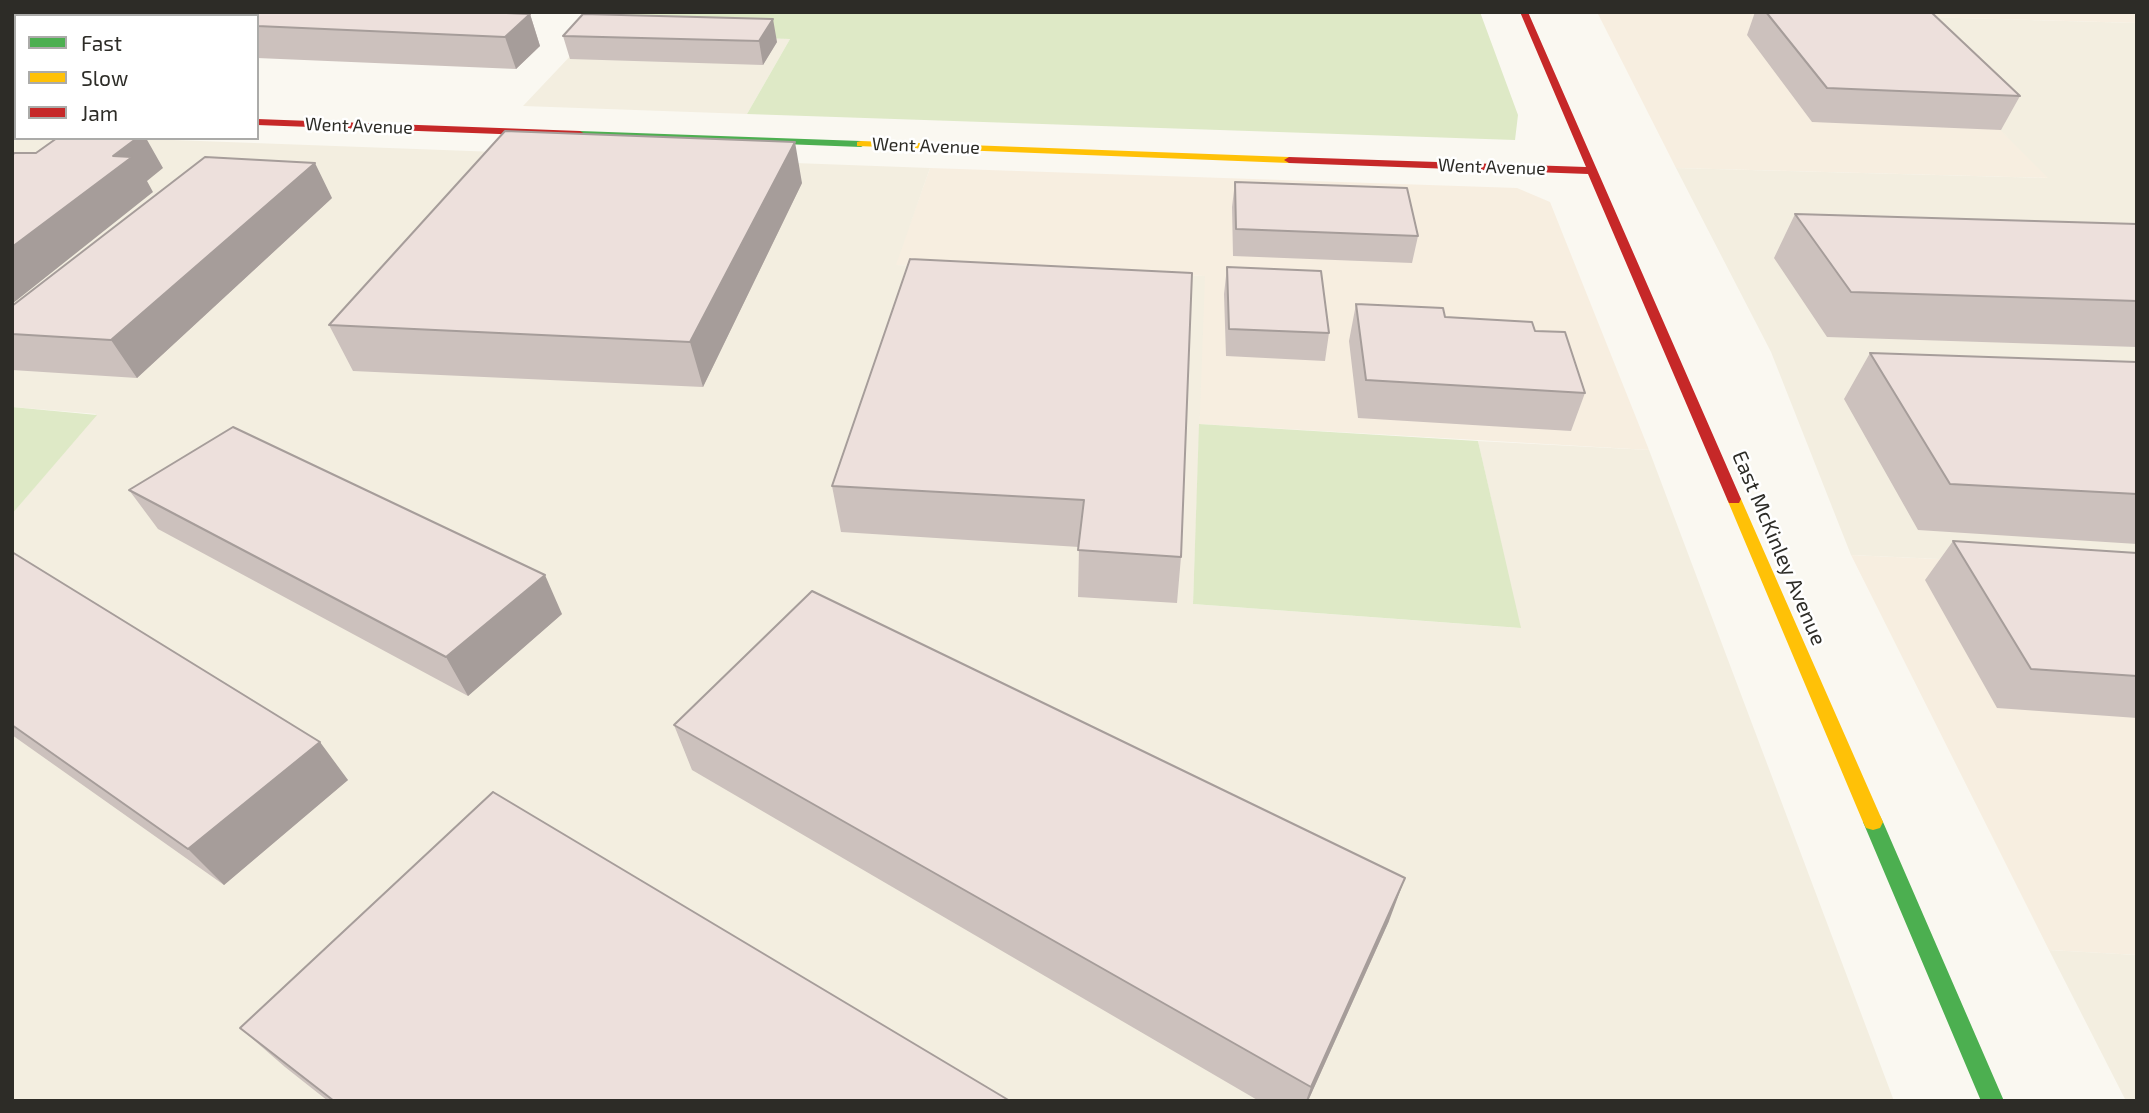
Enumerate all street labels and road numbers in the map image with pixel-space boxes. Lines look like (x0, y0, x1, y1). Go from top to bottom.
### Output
street label: Went Avenue (305, 113, 413, 139)
street label: Went Avenue (872, 133, 980, 159)
street label: Went Avenue (1438, 154, 1546, 180)
street label: East McKinley Avenue (1727, 447, 1831, 649)

